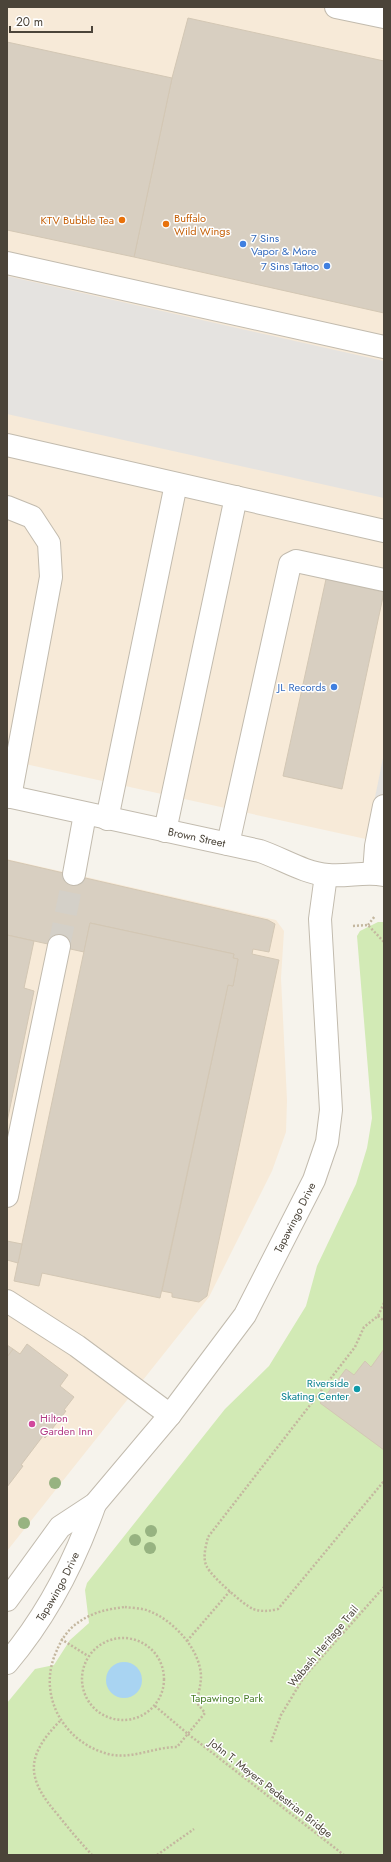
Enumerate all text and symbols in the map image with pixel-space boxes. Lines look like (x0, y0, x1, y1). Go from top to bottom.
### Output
scale bar (10, 8, 92, 34)
text: 20 m (16, 13, 43, 31)
place label: Buffalo Wild Wings (174, 210, 231, 239)
place label: KTV Bubble Tea (41, 212, 114, 228)
marker: KTV Bubble Tea (117, 215, 127, 225)
marker: Buffalo Wild Wings (161, 219, 171, 229)
place label: 7 Sins Vapor & More (251, 230, 317, 259)
marker: 7 Sins Vapor & More (238, 239, 248, 249)
place label: 7 Sins Tattoo (261, 258, 319, 274)
marker: 7 Sins Tattoo (322, 261, 332, 271)
place label: JL Records (276, 679, 327, 695)
marker: JL Records (329, 682, 339, 692)
street label: Brown Street (166, 823, 227, 851)
street label: Tapawingo Drive (270, 1179, 320, 1255)
place label: Riverside Skating Center (281, 1375, 349, 1404)
marker: Riverside Skating Center (352, 1384, 362, 1394)
place label: Hilton Garden Inn (40, 1410, 93, 1439)
marker: Hilton Garden Inn (27, 1419, 37, 1429)
street label: Tapawingo Drive (32, 1549, 83, 1624)
street label: Wabash Heritage Trail (284, 1602, 362, 1690)
park label: Tapawingo Park (191, 1690, 263, 1706)
street label: John T. Meyers Pedestrian Bridge (204, 1733, 336, 1842)

